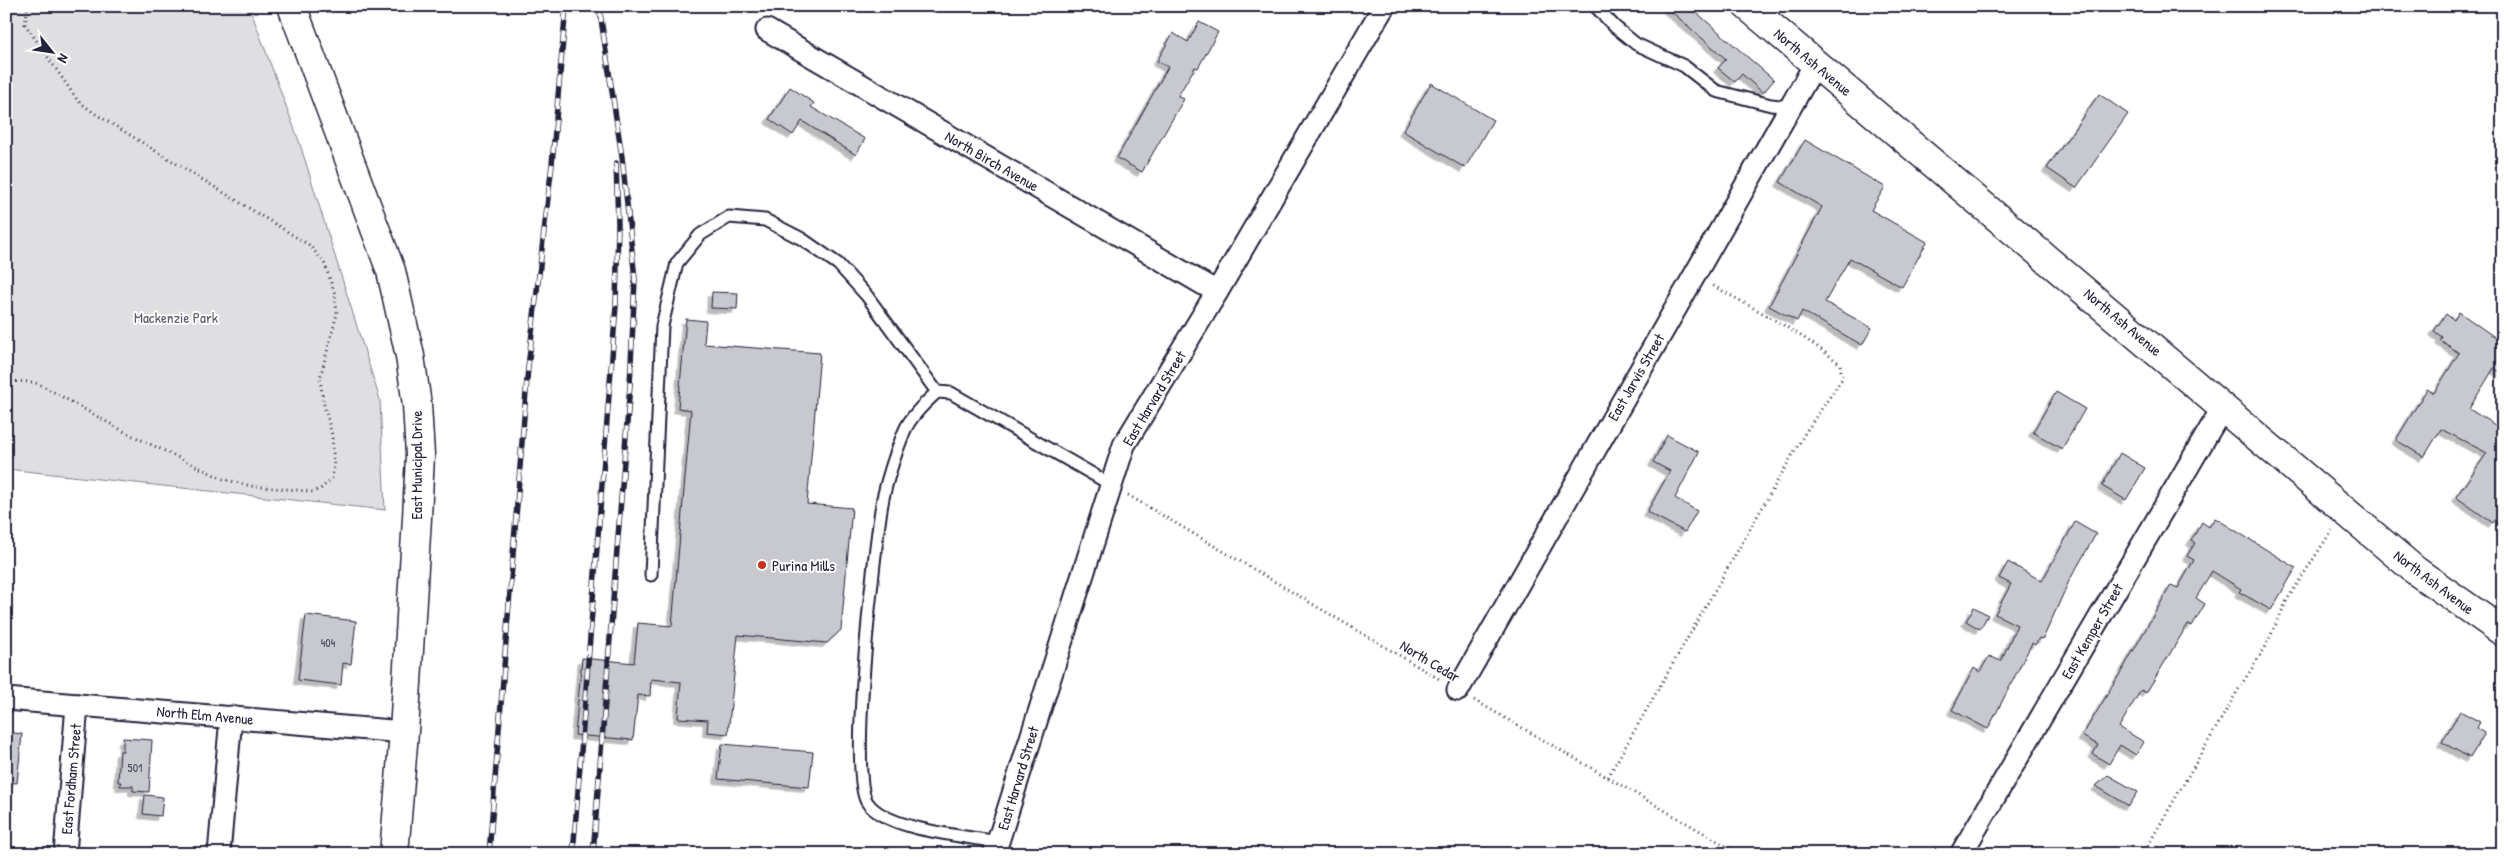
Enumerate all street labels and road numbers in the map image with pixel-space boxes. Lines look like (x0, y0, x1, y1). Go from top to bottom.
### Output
street label: North Ash Avenue (1770, 23, 1856, 101)
street label: North Birch Avenue (941, 126, 1043, 196)
street label: North Ash Avenue (2080, 283, 2166, 361)
street label: East Jarvis Street (1603, 329, 1670, 425)
street label: East Harvard Street (1117, 346, 1191, 449)
street label: East Municipal Drive (406, 410, 427, 520)
street label: North Ash Avenue (2390, 545, 2479, 619)
street label: East Kemper Street (2056, 579, 2128, 683)
street label: North Cedar (1396, 635, 1464, 687)
street label: North Elm Avenue (156, 700, 254, 730)
street label: East Fordham Street (56, 722, 86, 835)
street label: East Harvard Street (992, 723, 1044, 832)

